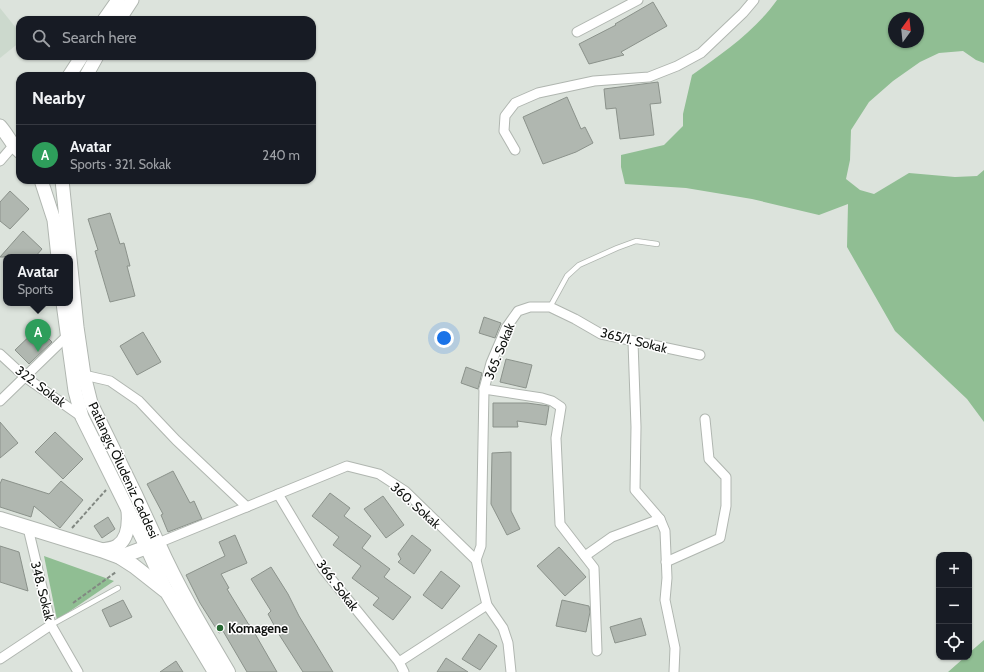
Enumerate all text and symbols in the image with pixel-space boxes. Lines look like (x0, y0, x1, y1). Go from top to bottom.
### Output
north arrow (888, 12, 924, 48)
search box (16, 16, 316, 60)
icon: search (30, 27, 52, 49)
text: Search here (62, 29, 137, 47)
text: Nearby (32, 88, 85, 108)
text: Avatar (70, 138, 111, 156)
text: A (41, 147, 49, 163)
text: 240 m (262, 147, 300, 163)
text: Sports · 321. Sokak (70, 156, 171, 172)
popup (3, 254, 73, 306)
text: Avatar (17, 263, 59, 281)
text: Sports (17, 281, 53, 297)
pin: A (25, 319, 51, 352)
street label: 365. Sokak (480, 320, 518, 382)
street label: 365/1. Sokak (599, 324, 669, 356)
your location (434, 328, 454, 348)
street label: 322. Sokak (13, 362, 69, 410)
street label: Patlangıç Öludeniz Caddesi (85, 399, 163, 541)
street label: 360. Sokak (388, 478, 444, 532)
map controls (936, 552, 972, 660)
button: + (936, 552, 972, 588)
street label: 366. Sokak (314, 556, 363, 614)
street label: 348. Sokak (28, 560, 58, 623)
button: − (936, 588, 972, 624)
place label: Komagene (228, 620, 288, 636)
marker: Komagene (215, 623, 225, 633)
button: locate (936, 624, 972, 660)

